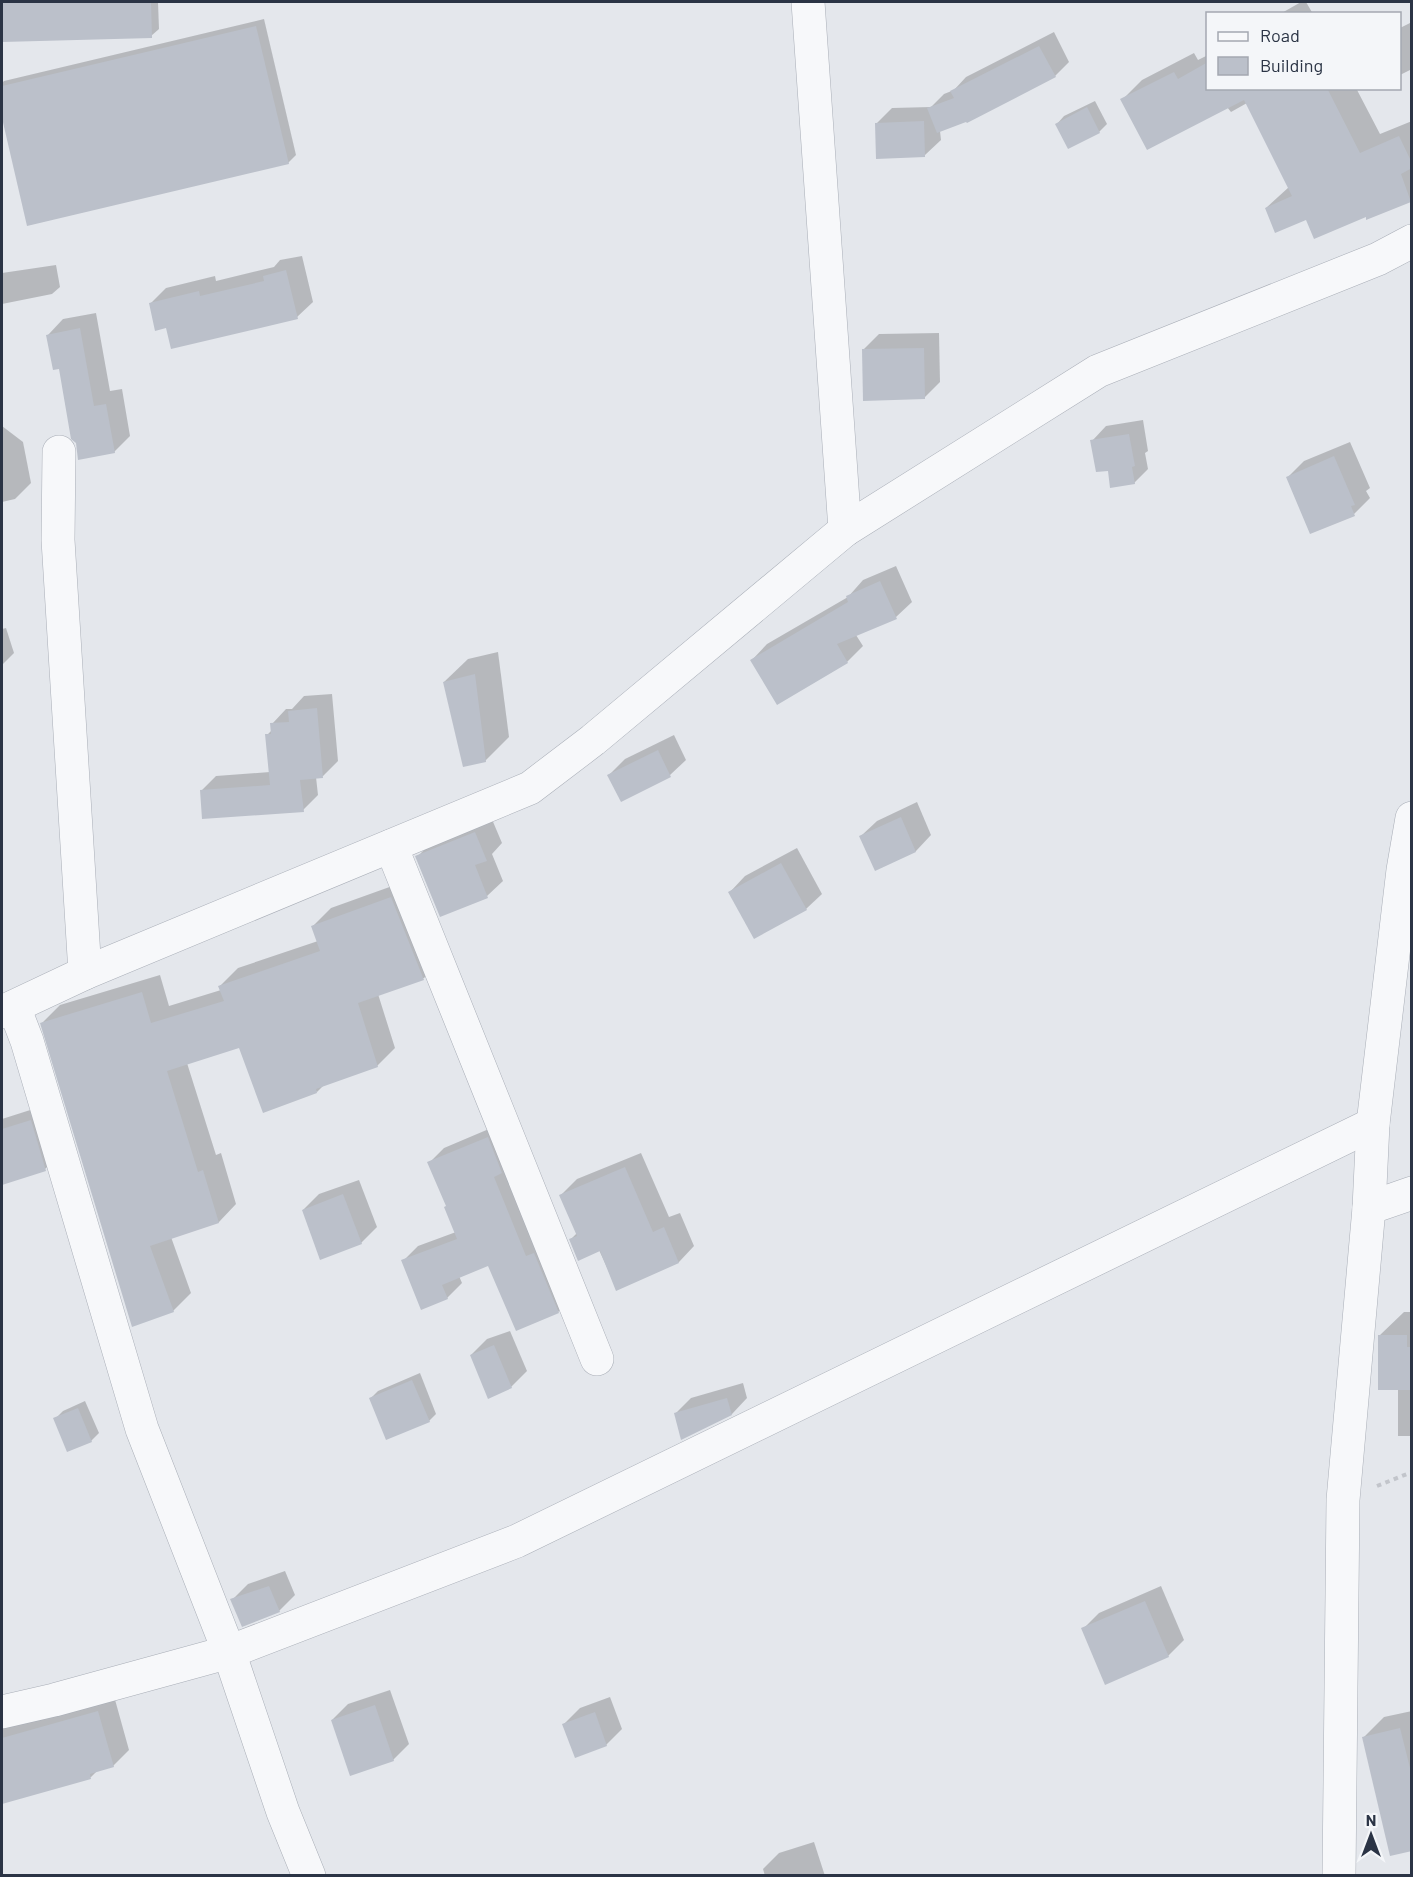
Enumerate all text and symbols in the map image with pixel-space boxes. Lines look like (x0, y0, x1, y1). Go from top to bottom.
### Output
legend (1206, 12, 1401, 90)
text: Road (1260, 24, 1300, 46)
text: Building (1260, 54, 1323, 76)
north arrow (1341, 1805, 1401, 1865)
text: N (1366, 1810, 1376, 1829)

